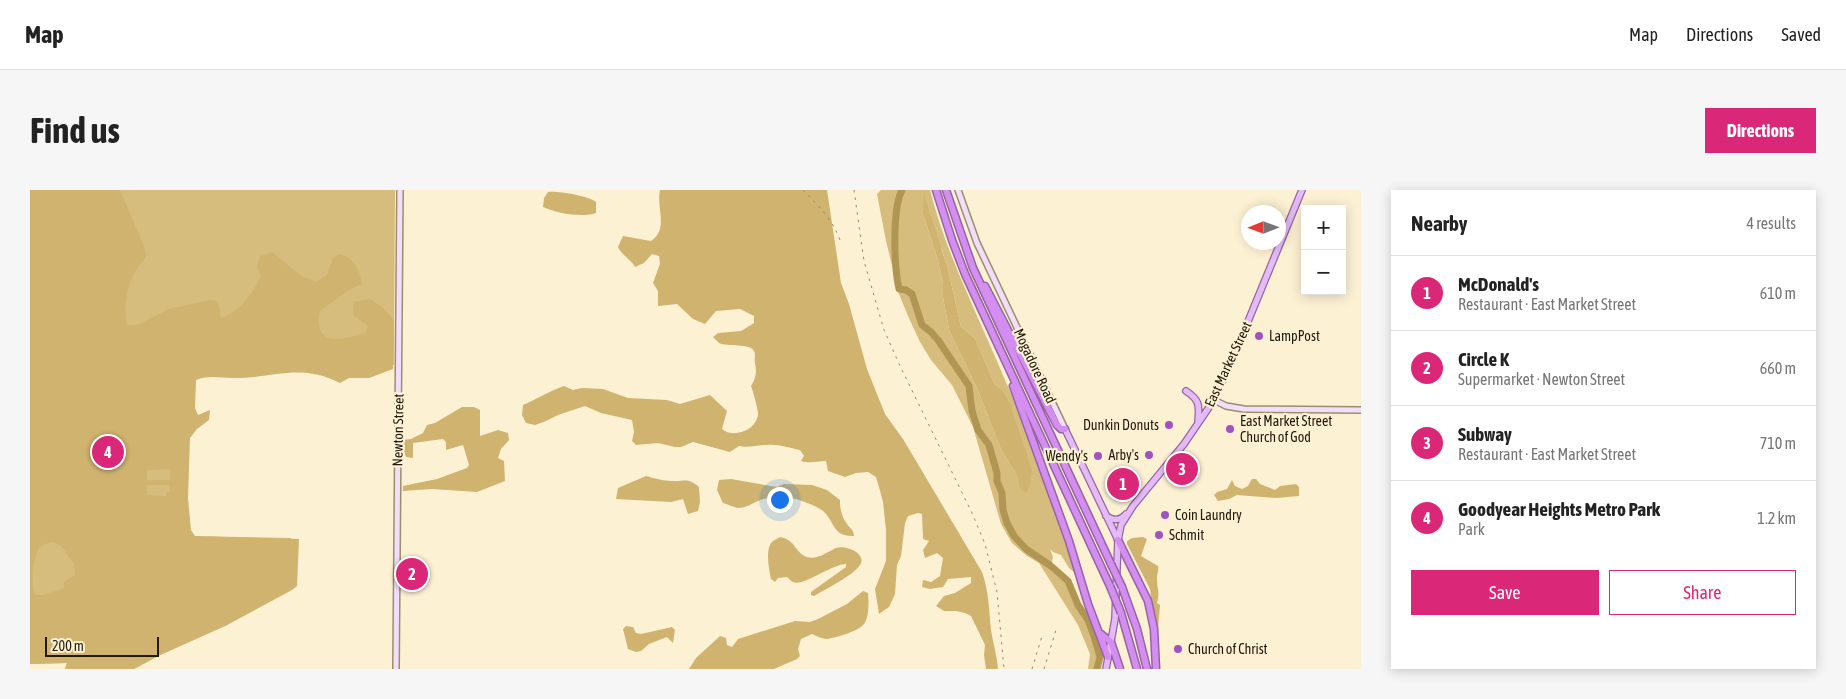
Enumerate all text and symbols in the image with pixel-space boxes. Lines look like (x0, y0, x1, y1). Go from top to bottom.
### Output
text: Map (25, 21, 64, 48)
text: Map (1629, 24, 1658, 45)
text: Directions (1686, 24, 1753, 45)
text: Saved (1781, 24, 1821, 45)
button: Directions (1705, 108, 1816, 153)
text: Find us (30, 110, 120, 150)
north arrow (1241, 205, 1286, 250)
map controls (1301, 205, 1346, 295)
button: + (1301, 205, 1346, 250)
text: Nearby (1411, 211, 1467, 235)
text: 4 results (1746, 214, 1796, 232)
button: − (1301, 250, 1346, 295)
text: McDonald's (1458, 273, 1539, 295)
text: 1 (1423, 284, 1431, 302)
text: 610 m (1760, 284, 1796, 302)
text: Restaurant · East Market Street (1458, 295, 1636, 313)
street label: East Market Street (1201, 319, 1255, 409)
street label: Mogadore Road (1011, 326, 1059, 406)
place label: LampPost (1269, 328, 1320, 344)
marker: LampPost (1253, 330, 1265, 342)
text: Circle K (1458, 348, 1509, 370)
text: 2 (1423, 359, 1431, 377)
text: 660 m (1760, 359, 1796, 377)
text: Supermarket · Newton Street (1458, 370, 1625, 388)
street label: Newton Street (389, 393, 407, 467)
place label: East Market Street Church of God (1240, 413, 1332, 445)
place label: Dunkin Donuts (1083, 417, 1159, 433)
marker: Dunkin Donuts (1163, 419, 1175, 431)
marker: East Market Street Church of God (1224, 423, 1236, 435)
text: Subway (1458, 423, 1512, 445)
pin: 4 (92, 433, 124, 471)
text: 3 (1423, 434, 1431, 452)
text: 710 m (1760, 434, 1796, 452)
text: Restaurant · East Market Street (1458, 445, 1636, 463)
place label: Arby's (1109, 447, 1139, 463)
place label: Wendy's (1045, 448, 1088, 464)
marker: Arby's (1143, 449, 1155, 461)
marker: Wendy's (1092, 450, 1104, 462)
pin: 3 (1166, 450, 1198, 488)
pin: 1 (1107, 465, 1139, 503)
your location (767, 487, 793, 513)
text: Goodyear Heights Metro Park (1458, 498, 1660, 520)
place label: Coin Laundry (1175, 507, 1242, 523)
marker: Coin Laundry (1159, 509, 1171, 521)
text: 4 (1423, 509, 1431, 527)
text: 1.2 km (1757, 509, 1796, 527)
text: Park (1458, 520, 1485, 538)
place label: Schmit (1169, 527, 1204, 543)
marker: Schmit (1153, 529, 1165, 541)
pin: 2 (396, 555, 428, 593)
button: Save (1411, 570, 1599, 615)
button: Share (1609, 570, 1796, 615)
scale bar (45, 634, 159, 657)
text: 200 m (52, 638, 84, 654)
place label: Church of Christ (1188, 641, 1268, 657)
marker: Church of Christ (1172, 643, 1184, 655)

